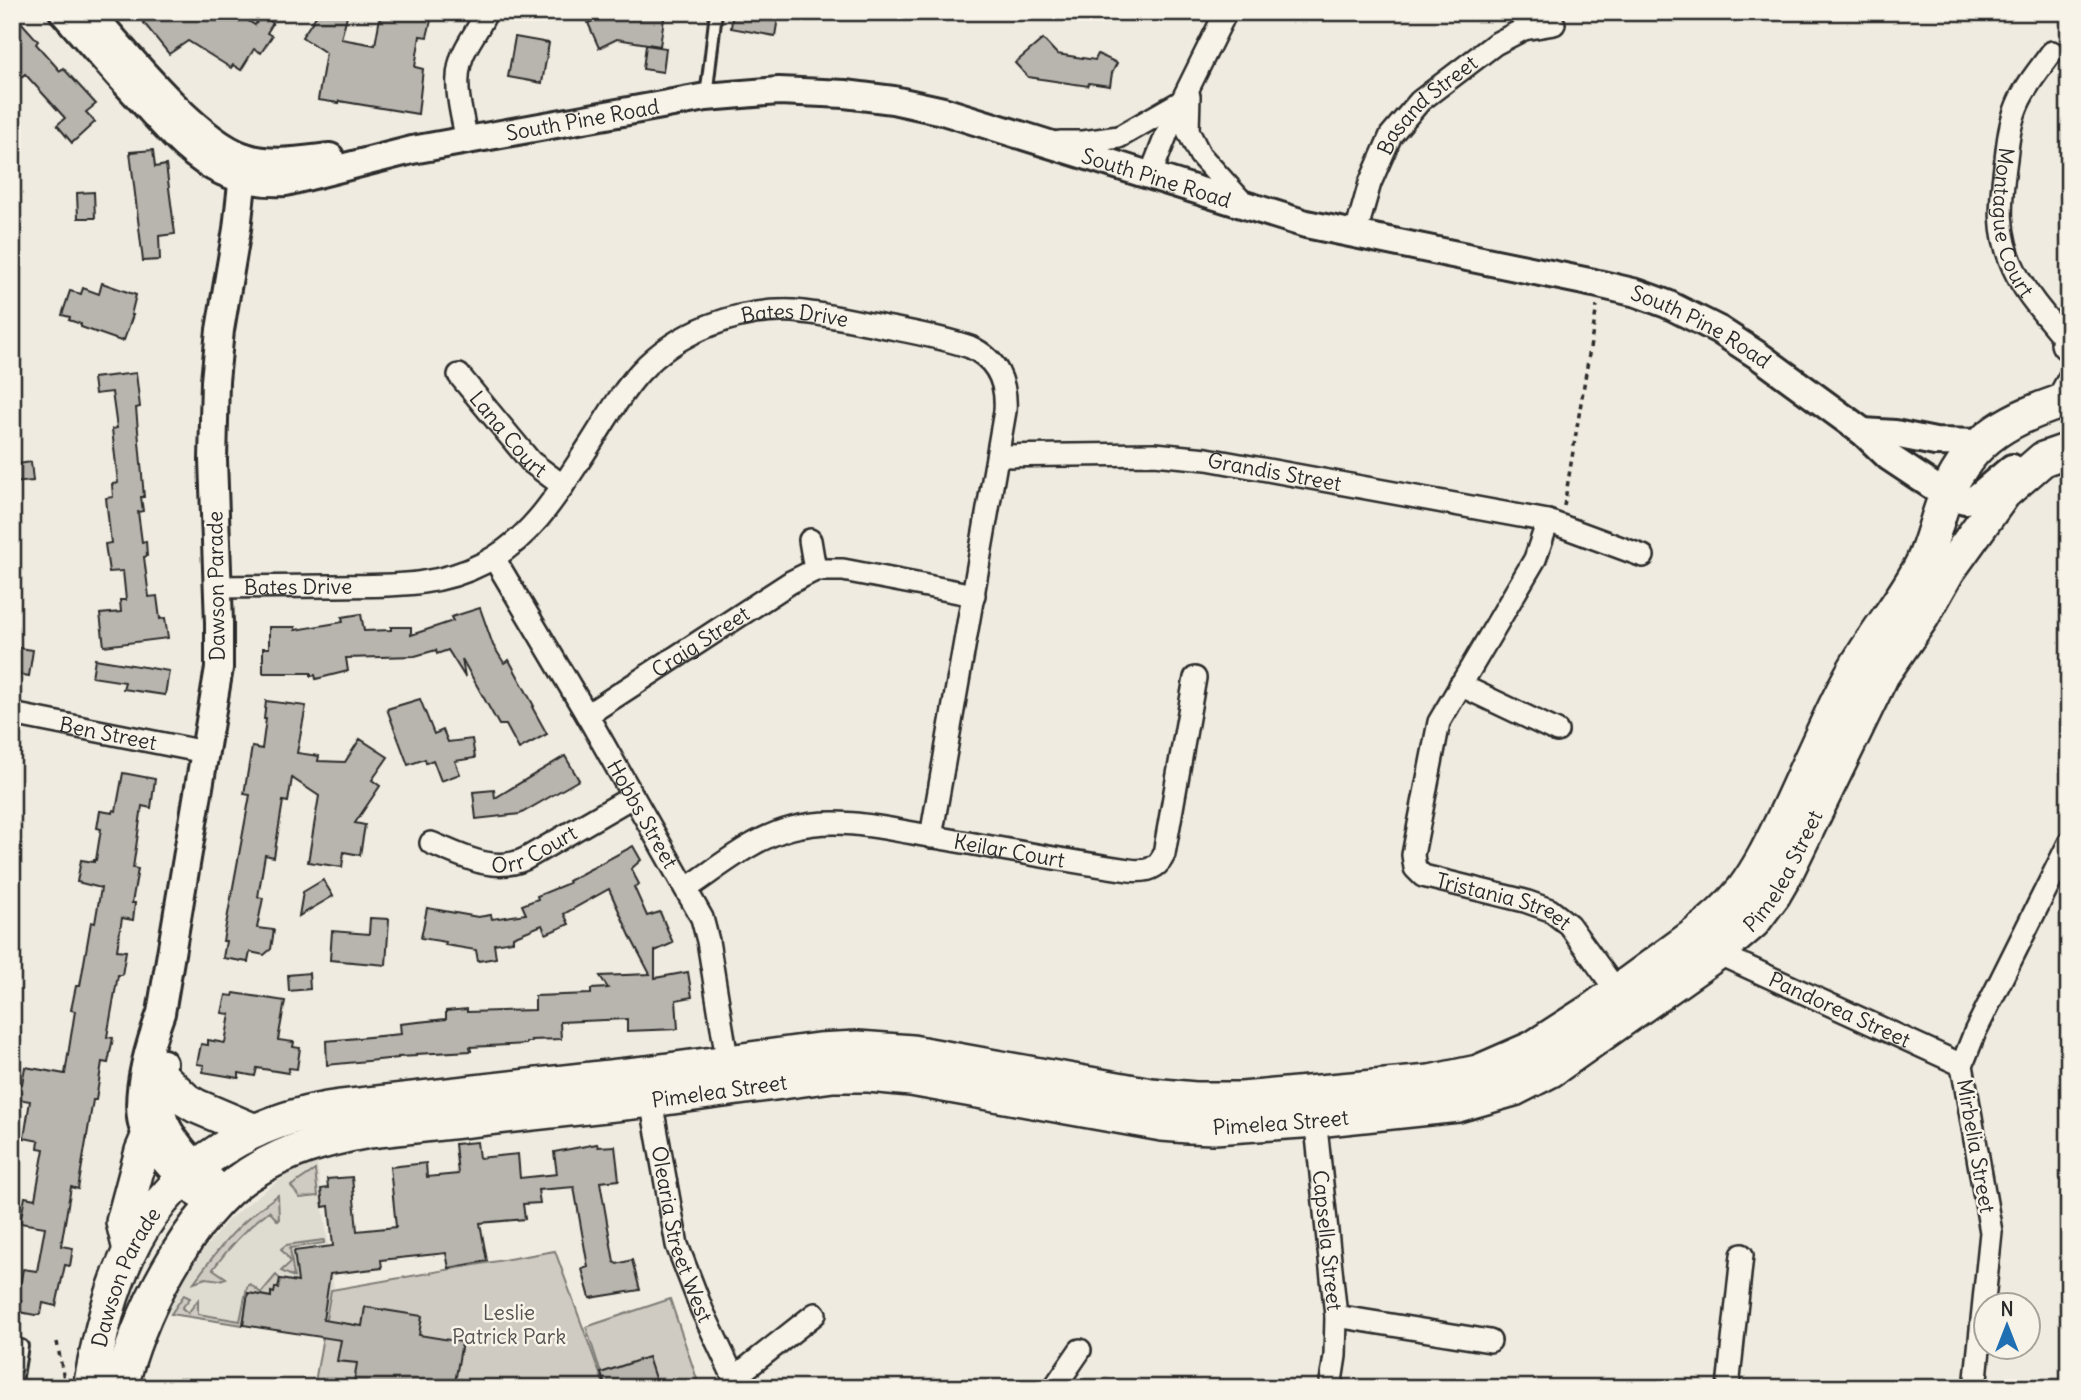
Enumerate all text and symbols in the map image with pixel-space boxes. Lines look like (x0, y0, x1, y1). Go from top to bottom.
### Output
street label: Basand Street (1371, 49, 1483, 159)
street label: South Pine Road (504, 92, 661, 146)
street label: South Pine Road (1078, 141, 1234, 213)
street label: Montague Court (1988, 146, 2040, 302)
street label: South Pine Road (1627, 278, 1777, 374)
street label: Bates Drive (739, 297, 851, 333)
street label: Lana Court (464, 385, 553, 483)
street label: Grandis Street (1206, 446, 1344, 497)
street label: Dawson Parade (201, 511, 231, 661)
street label: Bates Drive (244, 572, 352, 600)
street label: Craig Street (646, 599, 754, 683)
street label: Ben Street (57, 710, 159, 756)
street label: Hobbs Street (601, 755, 684, 873)
street label: Pimelea Street (1738, 806, 1828, 938)
street label: Orr Court (491, 819, 581, 878)
street label: Keilar Court (952, 827, 1067, 873)
street label: Tristania Street (1433, 866, 1577, 935)
street label: Pandorea Street (1765, 965, 1915, 1053)
street label: Pimelea Street (650, 1068, 789, 1113)
street label: Mirbelia Street (1951, 1077, 2001, 1215)
street label: Pimelea Street (1212, 1103, 1350, 1141)
street label: Olearia Street West (646, 1144, 719, 1326)
street label: Capsella Street (1307, 1169, 1349, 1312)
street label: Dawson Parade (85, 1201, 166, 1350)
north arrow (1972, 1292, 2042, 1362)
text: N (2000, 1297, 2014, 1321)
park label: Leslie Patrick Park (452, 1299, 566, 1350)

